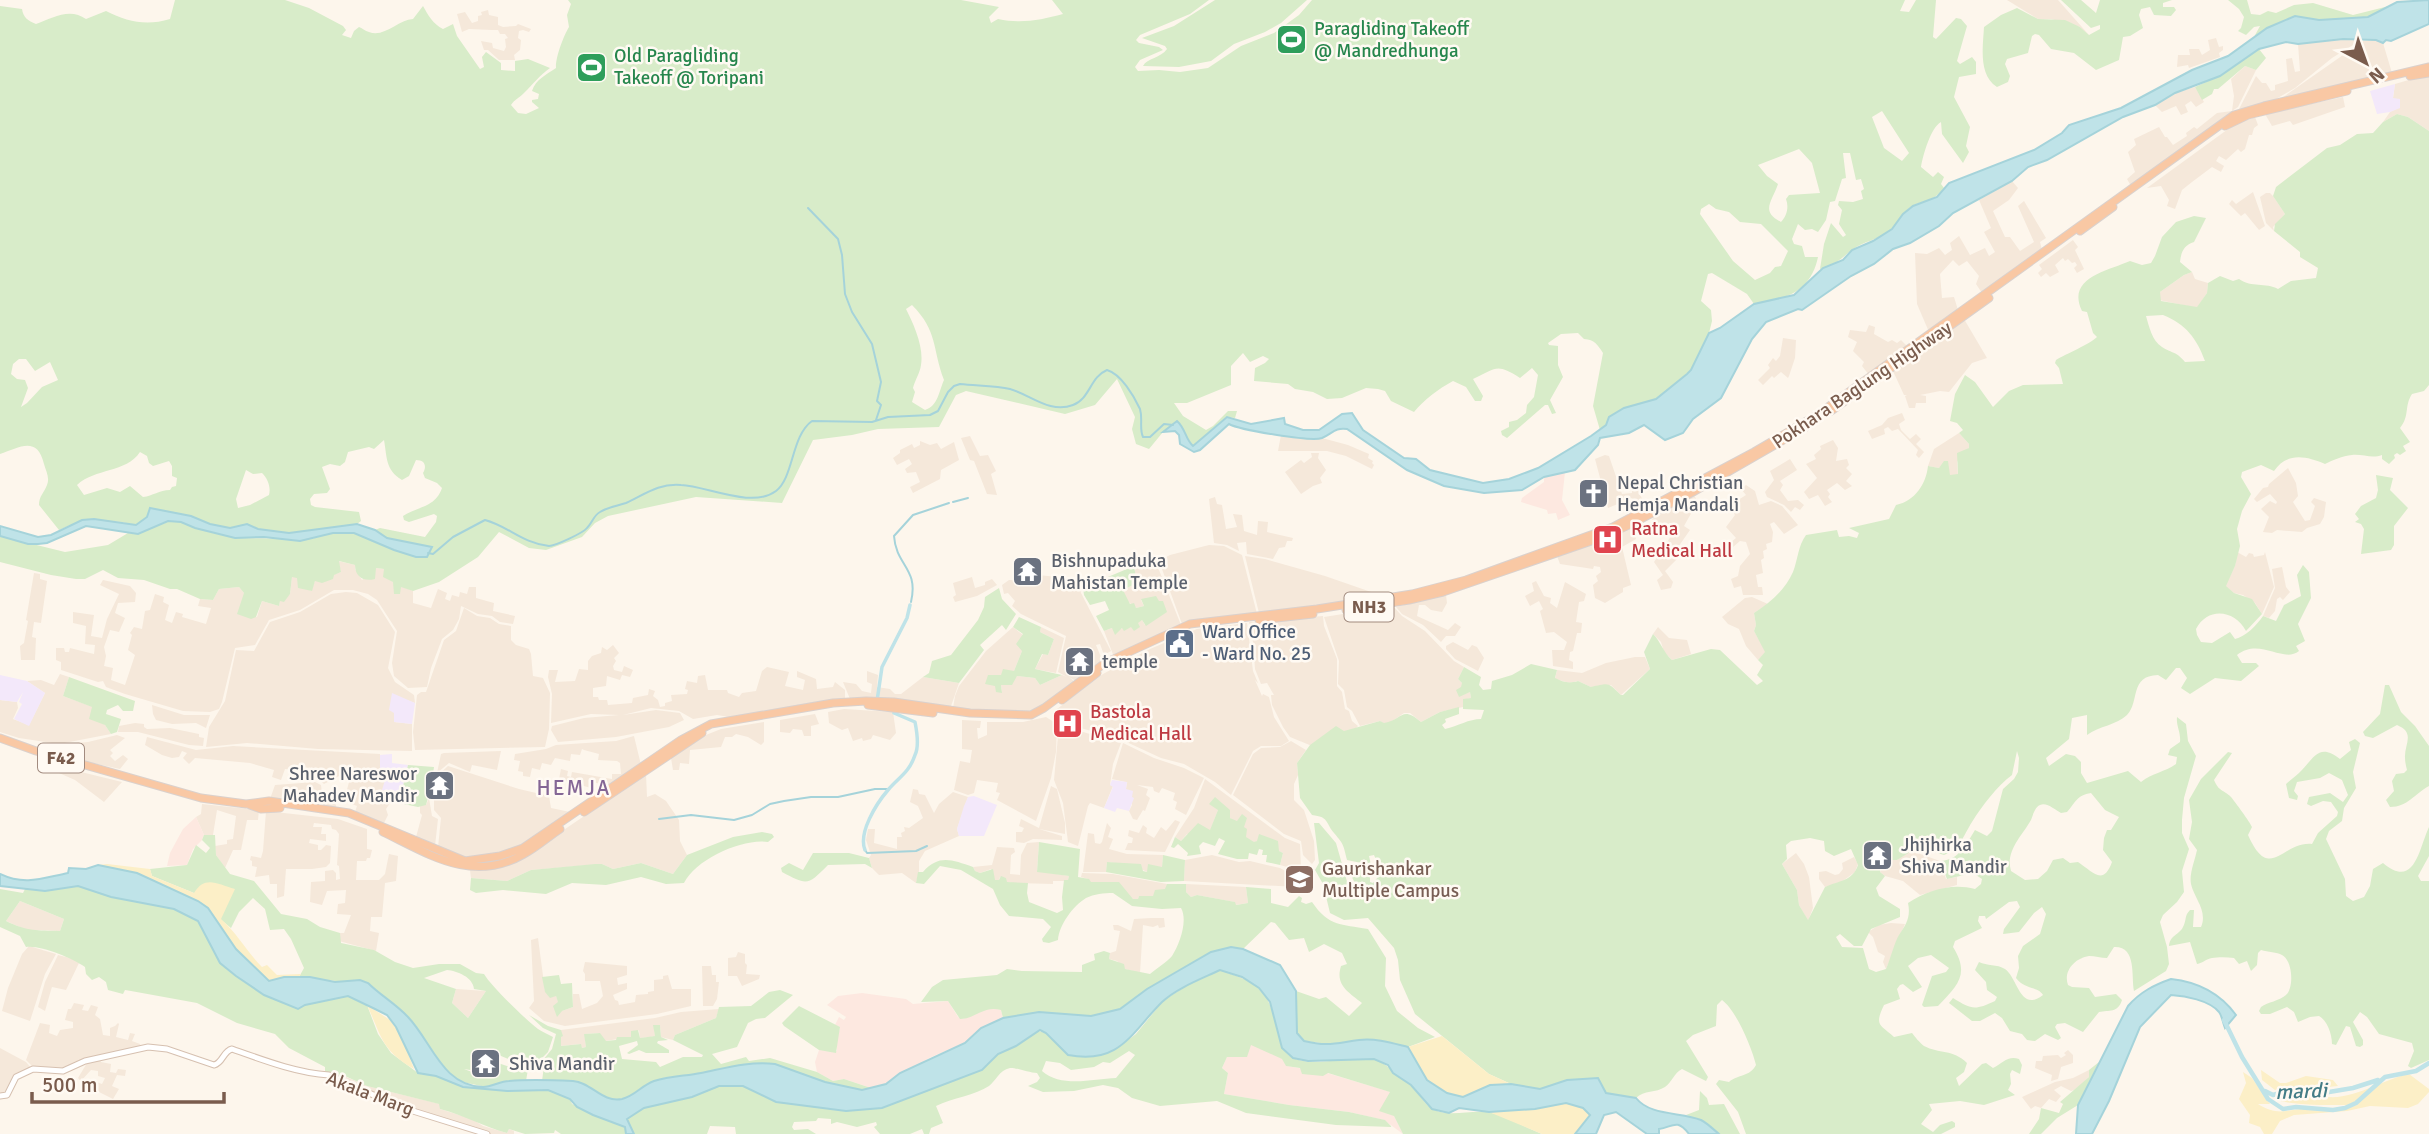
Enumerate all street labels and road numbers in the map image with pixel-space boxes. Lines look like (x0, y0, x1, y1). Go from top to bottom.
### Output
street label: Pokhara Baglung Highway (1768, 316, 1957, 454)
road number: NH3 (1344, 592, 1394, 622)
road number: F42 (38, 744, 84, 772)
street label: Akala Marg (323, 1066, 417, 1122)

